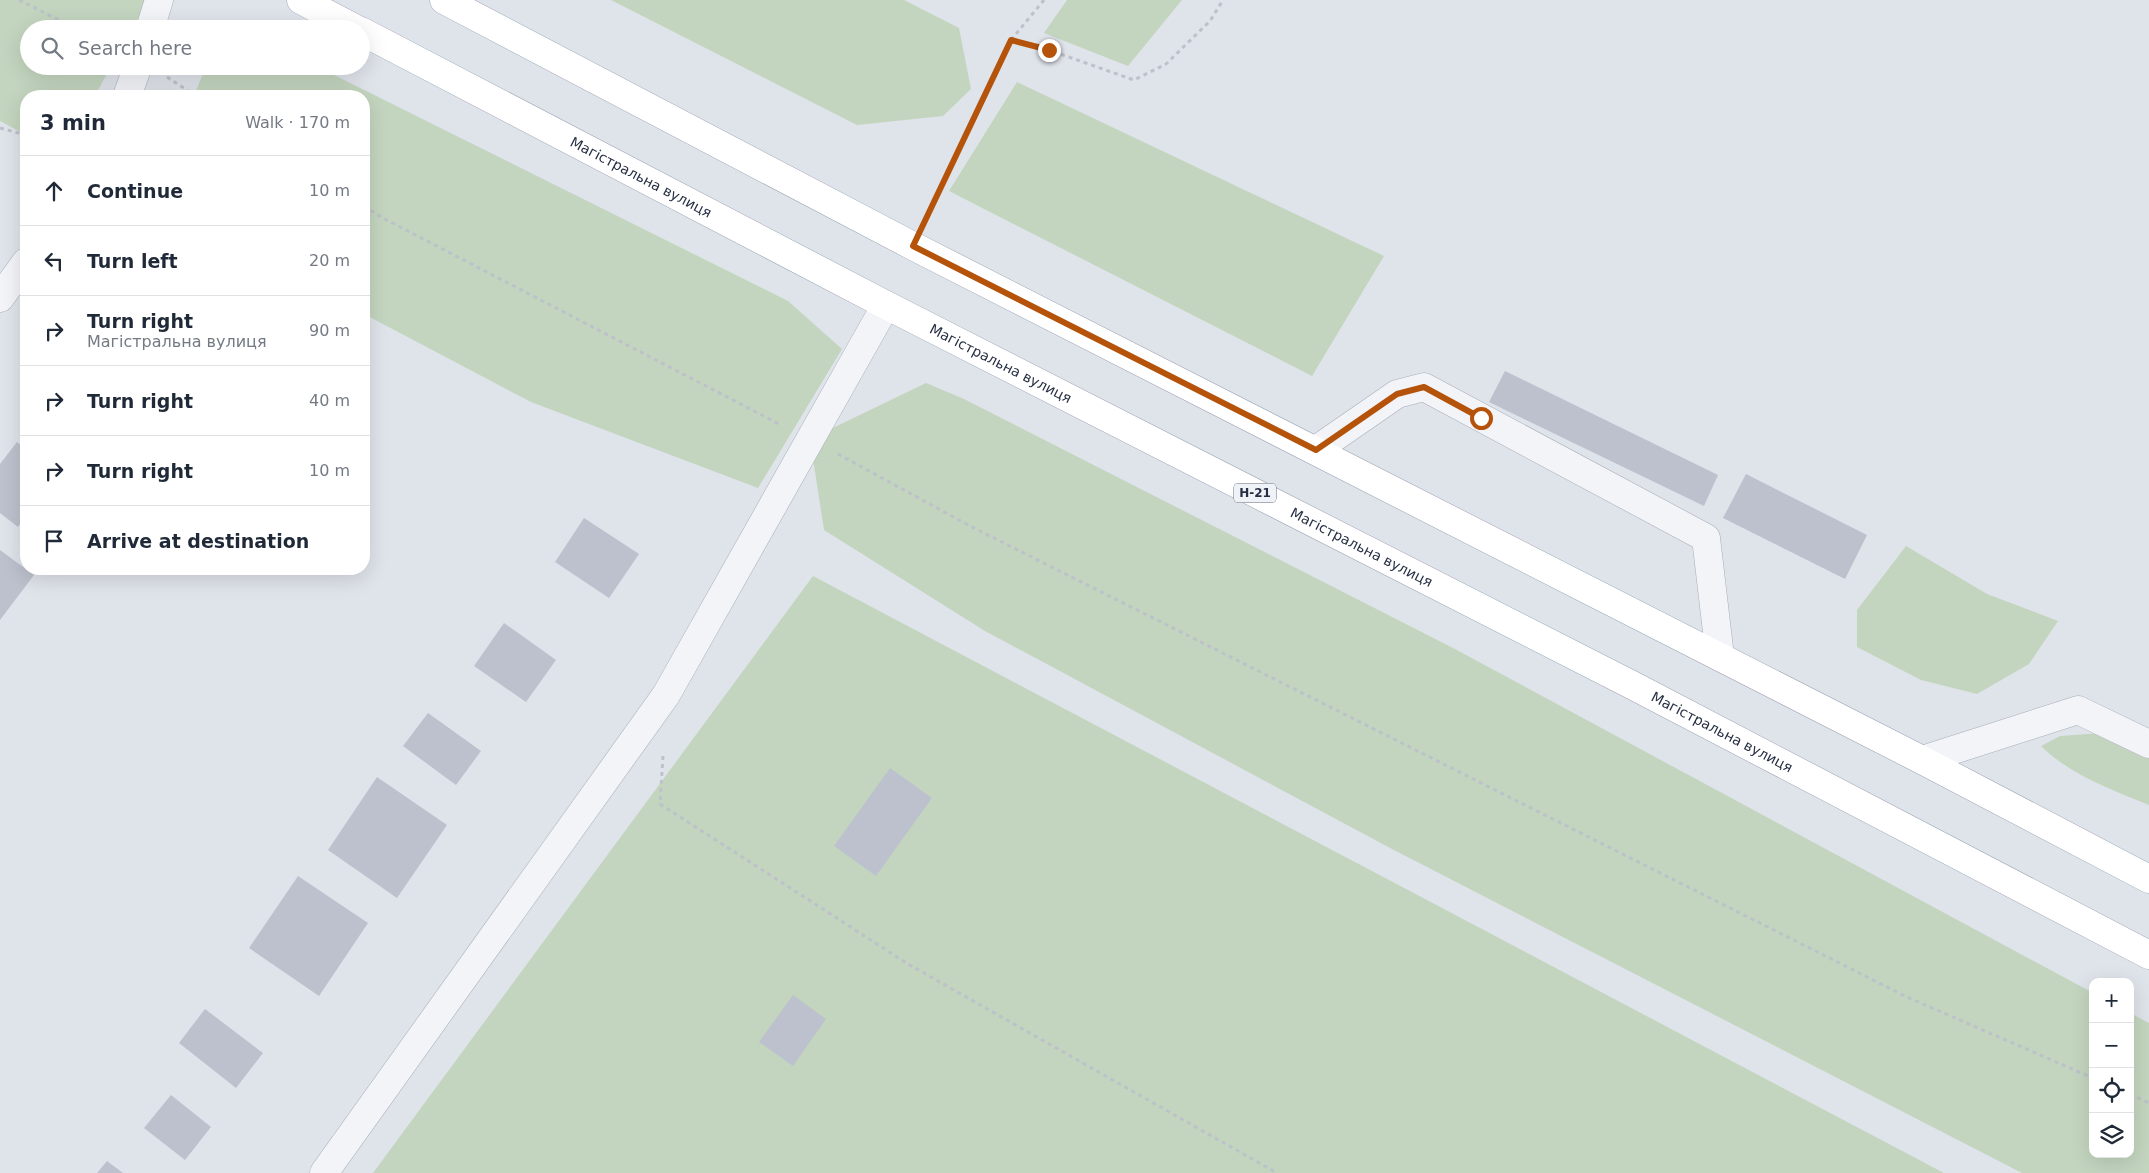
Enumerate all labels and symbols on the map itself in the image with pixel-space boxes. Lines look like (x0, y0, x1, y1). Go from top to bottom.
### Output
route end (1038, 39, 1061, 62)
street label: Магістральна вулиця (568, 134, 715, 221)
street label: Магістральна вулиця (927, 321, 1074, 406)
route start (1470, 407, 1493, 430)
road number: Н-21 (1234, 483, 1276, 502)
street label: Магістральна вулиця (1288, 504, 1435, 590)
street label: Магістральна вулиця (1649, 689, 1795, 776)

